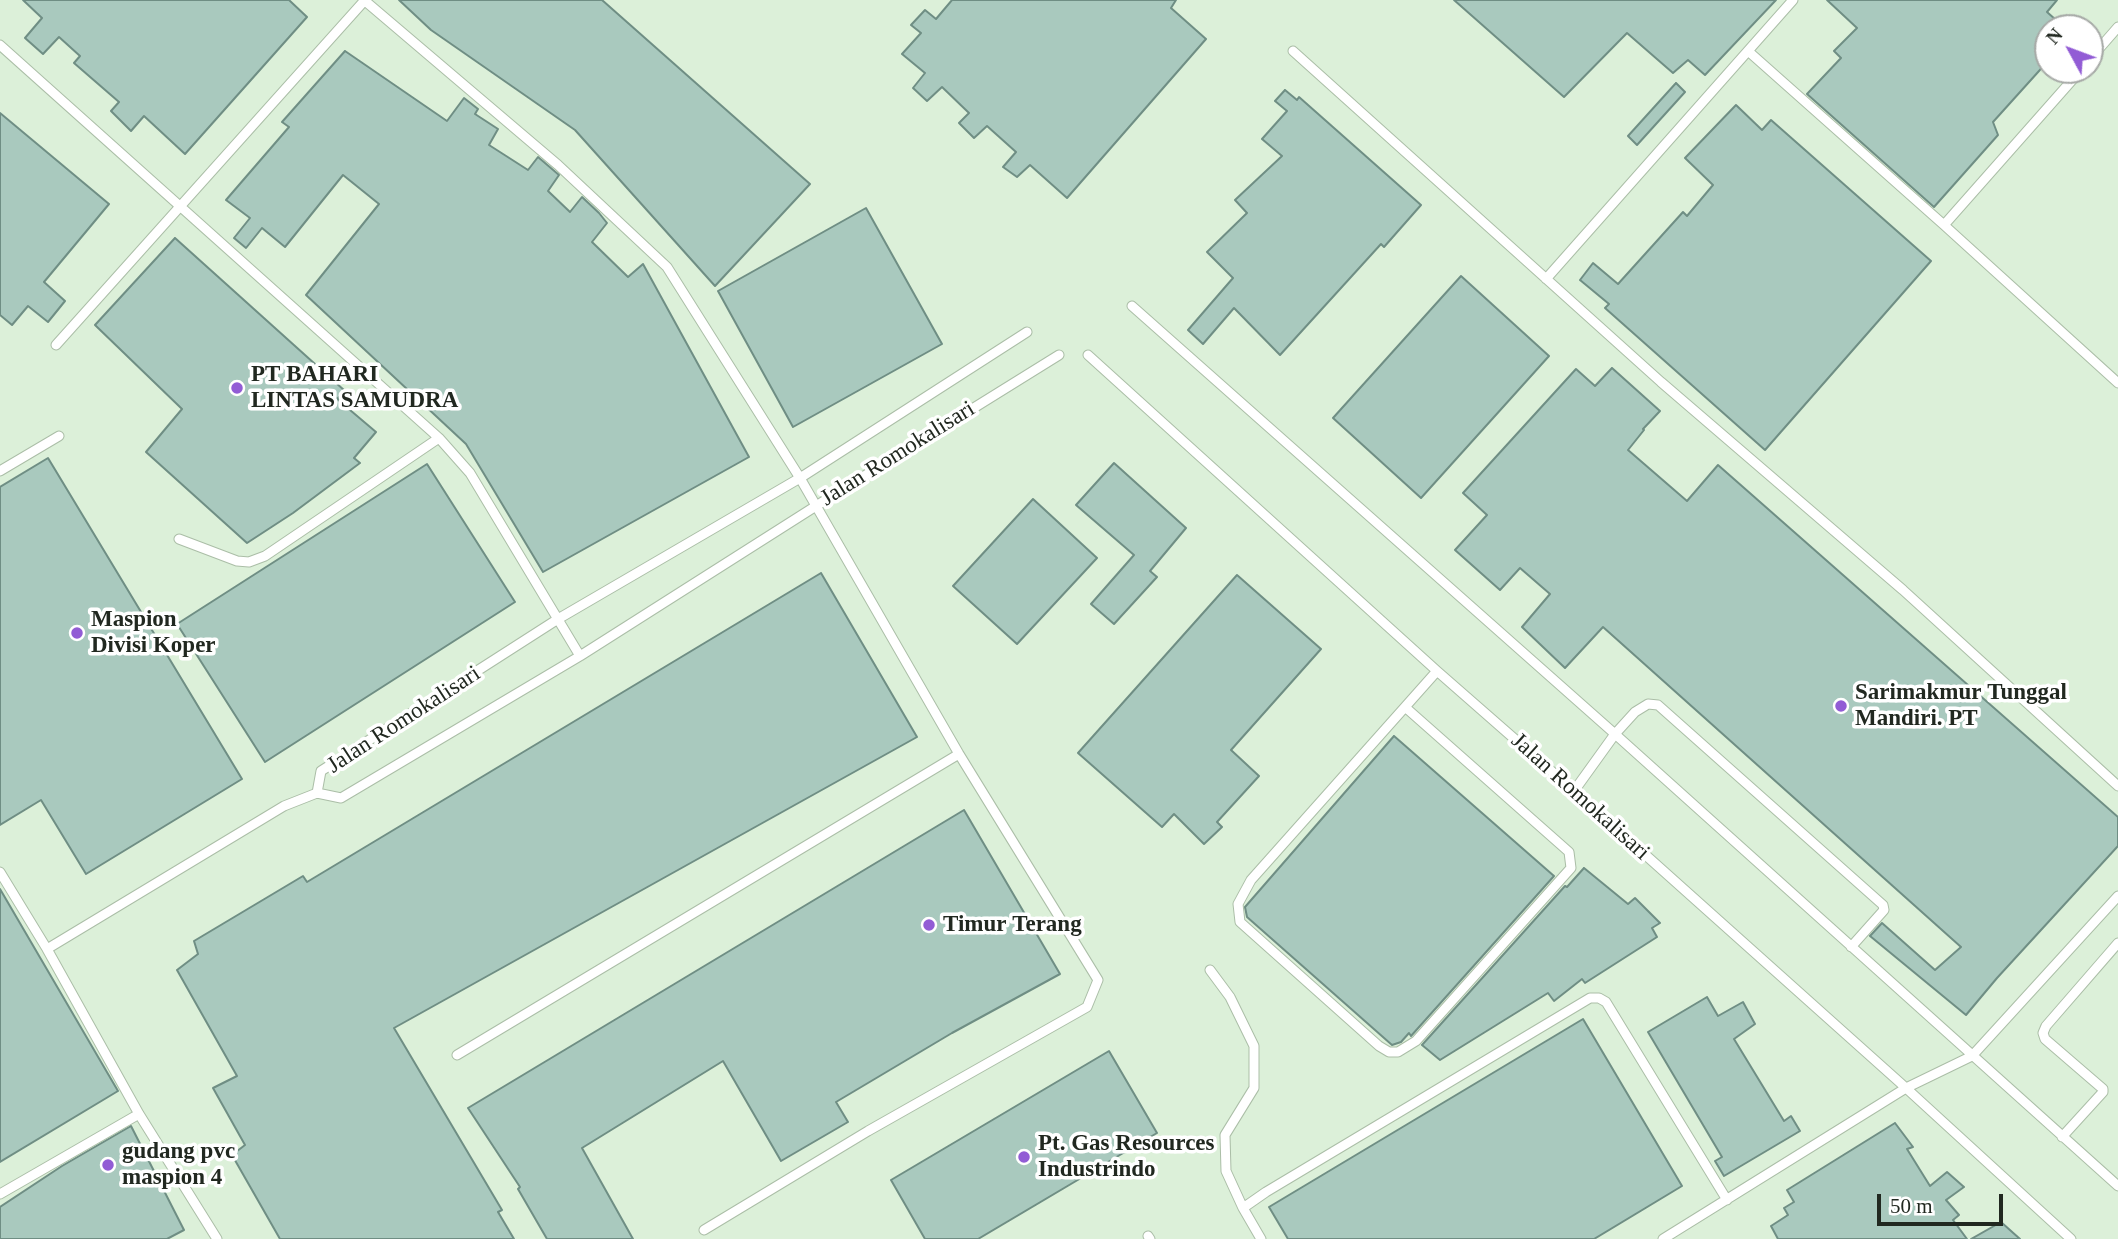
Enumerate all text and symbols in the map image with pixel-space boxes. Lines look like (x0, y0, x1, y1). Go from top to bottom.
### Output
north arrow (2034, 14, 2104, 84)
text: N (2042, 24, 2067, 48)
place label: PT BAHARI LINTAS SAMUDRA (251, 361, 458, 415)
marker: PT BAHARI LINTAS SAMUDRA (229, 380, 245, 396)
street label: Jalan Romokalisari (816, 395, 980, 513)
place label: Maspion Divisi Koper (91, 606, 216, 660)
marker: Maspion Divisi Koper (69, 625, 85, 641)
street label: Jalan Romokalisari (322, 660, 486, 780)
place label: Sarimakmur Tunggal Mandiri. PT (1855, 679, 2067, 733)
marker: Sarimakmur Tunggal Mandiri. PT (1833, 698, 1849, 714)
street label: Jalan Romokalisari (1505, 728, 1655, 866)
place label: Timur Terang (943, 911, 1082, 939)
marker: Timur Terang (921, 917, 937, 933)
place label: Pt. Gas Resources Industrindo (1038, 1130, 1215, 1184)
place label: gudang pvc maspion 4 (122, 1138, 235, 1192)
marker: Pt. Gas Resources Industrindo (1016, 1149, 1032, 1165)
marker: gudang pvc maspion 4 (100, 1157, 116, 1173)
scale bar (1880, 1180, 2006, 1224)
text: 50 m (1890, 1194, 1933, 1218)

